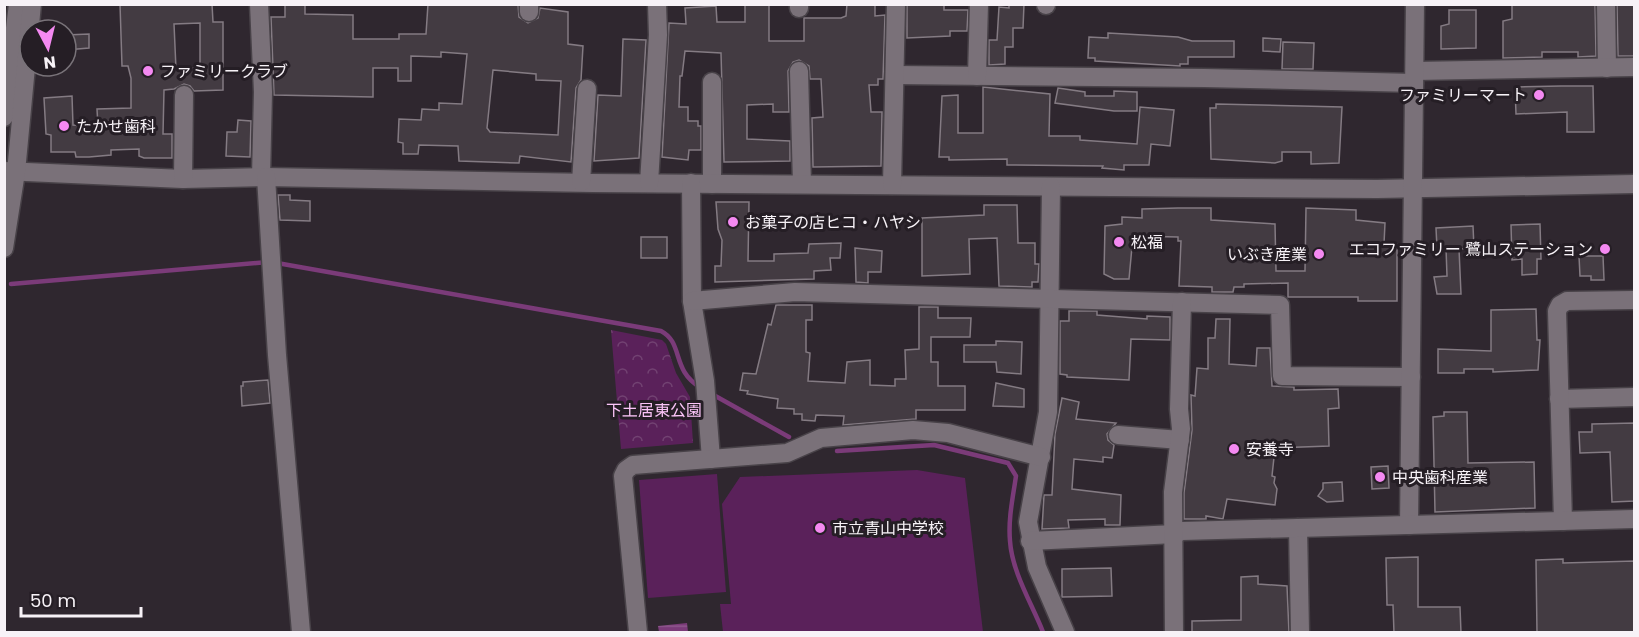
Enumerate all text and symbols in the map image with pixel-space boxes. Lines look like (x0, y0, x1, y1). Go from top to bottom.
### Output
north arrow (18, 18, 78, 78)
text: N (42, 50, 57, 75)
place label: ファミリークラブ (160, 60, 288, 83)
marker: ファミリークラブ (141, 64, 155, 78)
place label: ファミリーマート (1399, 84, 1527, 107)
marker: ファミリーマート (1532, 88, 1546, 102)
place label: たかせ歯科 (76, 115, 156, 138)
marker: たかせ歯科 (57, 119, 71, 133)
place label: お菓子の店ヒコ・ハヤシ (745, 211, 921, 234)
marker: お菓子の店ヒコ・ハヤシ (726, 215, 740, 229)
place label: 松福 (1131, 231, 1163, 254)
marker: 松福 (1112, 235, 1126, 249)
place label: エコファミリー 鷺山ステーション (1349, 238, 1593, 261)
marker: エコファミリー 鷺山ステーション (1598, 242, 1612, 256)
place label: いぶき産業 (1227, 243, 1307, 266)
marker: いぶき産業 (1312, 247, 1326, 261)
park label: 下土居東公園 (606, 399, 702, 422)
place label: 安養寺 (1246, 438, 1294, 461)
marker: 安養寺 (1227, 442, 1241, 456)
place label: 中央歯科産業 (1392, 466, 1488, 489)
marker: 中央歯科産業 (1373, 470, 1387, 484)
place label: 市立青山中学校 (832, 517, 944, 540)
marker: 市立青山中学校 (813, 521, 827, 535)
scale bar (21, 580, 141, 618)
text: 50 m (30, 588, 76, 613)

